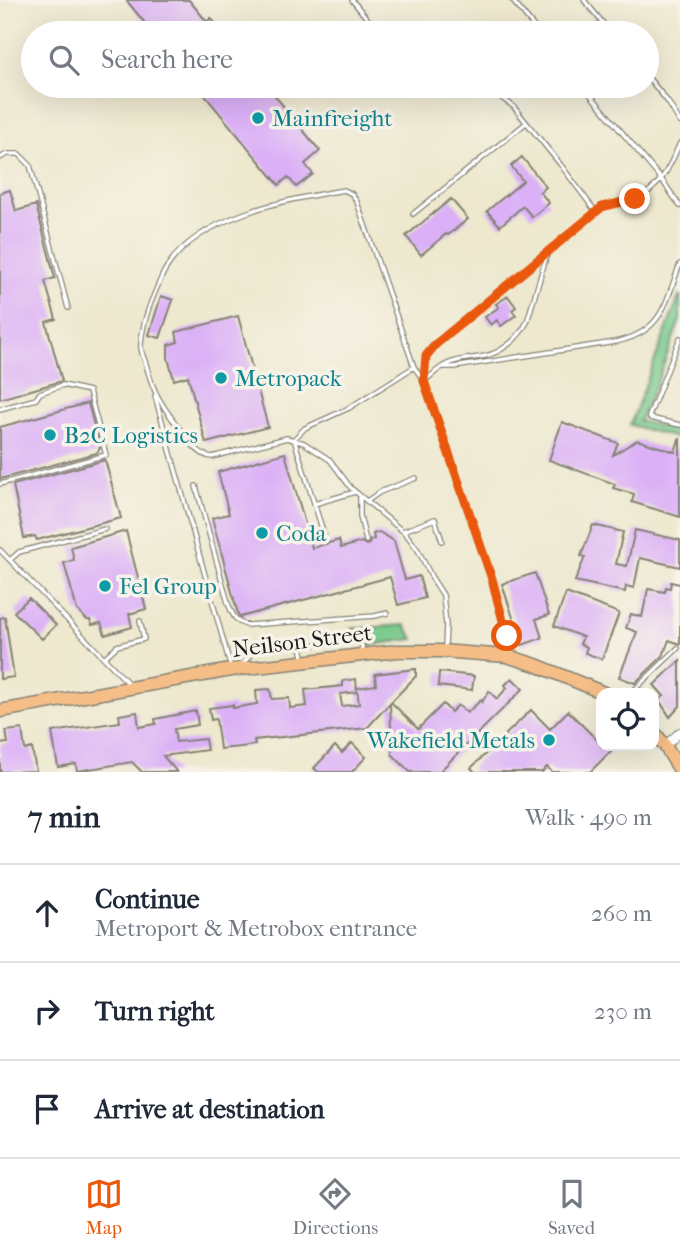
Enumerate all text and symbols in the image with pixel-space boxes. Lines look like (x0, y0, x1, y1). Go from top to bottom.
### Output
search box (21, 21, 659, 98)
icon: search (45, 41, 83, 79)
text: Search here (101, 44, 233, 75)
place label: Mainfreight (272, 105, 392, 132)
marker: Mainfreight (250, 110, 266, 126)
route end (619, 183, 650, 214)
place label: Metropack (235, 365, 343, 392)
marker: Metropack (213, 370, 229, 386)
place label: B2C Logistics (64, 422, 198, 449)
marker: B2C Logistics (42, 427, 58, 443)
place label: Coda (276, 520, 327, 547)
marker: Coda (254, 525, 270, 541)
place label: Fel Group (119, 573, 217, 600)
marker: Fel Group (97, 578, 113, 594)
street label: Neilson Street (231, 619, 373, 663)
route start (491, 620, 522, 651)
map controls (596, 688, 659, 751)
button: locate (596, 688, 659, 751)
place label: Wakefield Metals (366, 727, 535, 754)
marker: Wakefield Metals (541, 732, 557, 748)
text: 7 min (28, 800, 100, 835)
text: Walk · 490 m (525, 804, 652, 831)
text: Continue (95, 884, 200, 915)
icon: ahead (28, 894, 66, 932)
text: 260 m (591, 900, 652, 927)
text: Metroport & Metrobox entrance (95, 915, 417, 942)
icon: right (28, 992, 66, 1030)
text: Turn right (95, 996, 215, 1027)
text: 230 m (594, 998, 652, 1025)
icon: arrive (28, 1090, 66, 1128)
text: Arrive at destination (95, 1094, 325, 1125)
tab: Map (85, 1175, 123, 1239)
tab: Directions (293, 1175, 378, 1239)
tab: Saved (548, 1175, 595, 1239)

